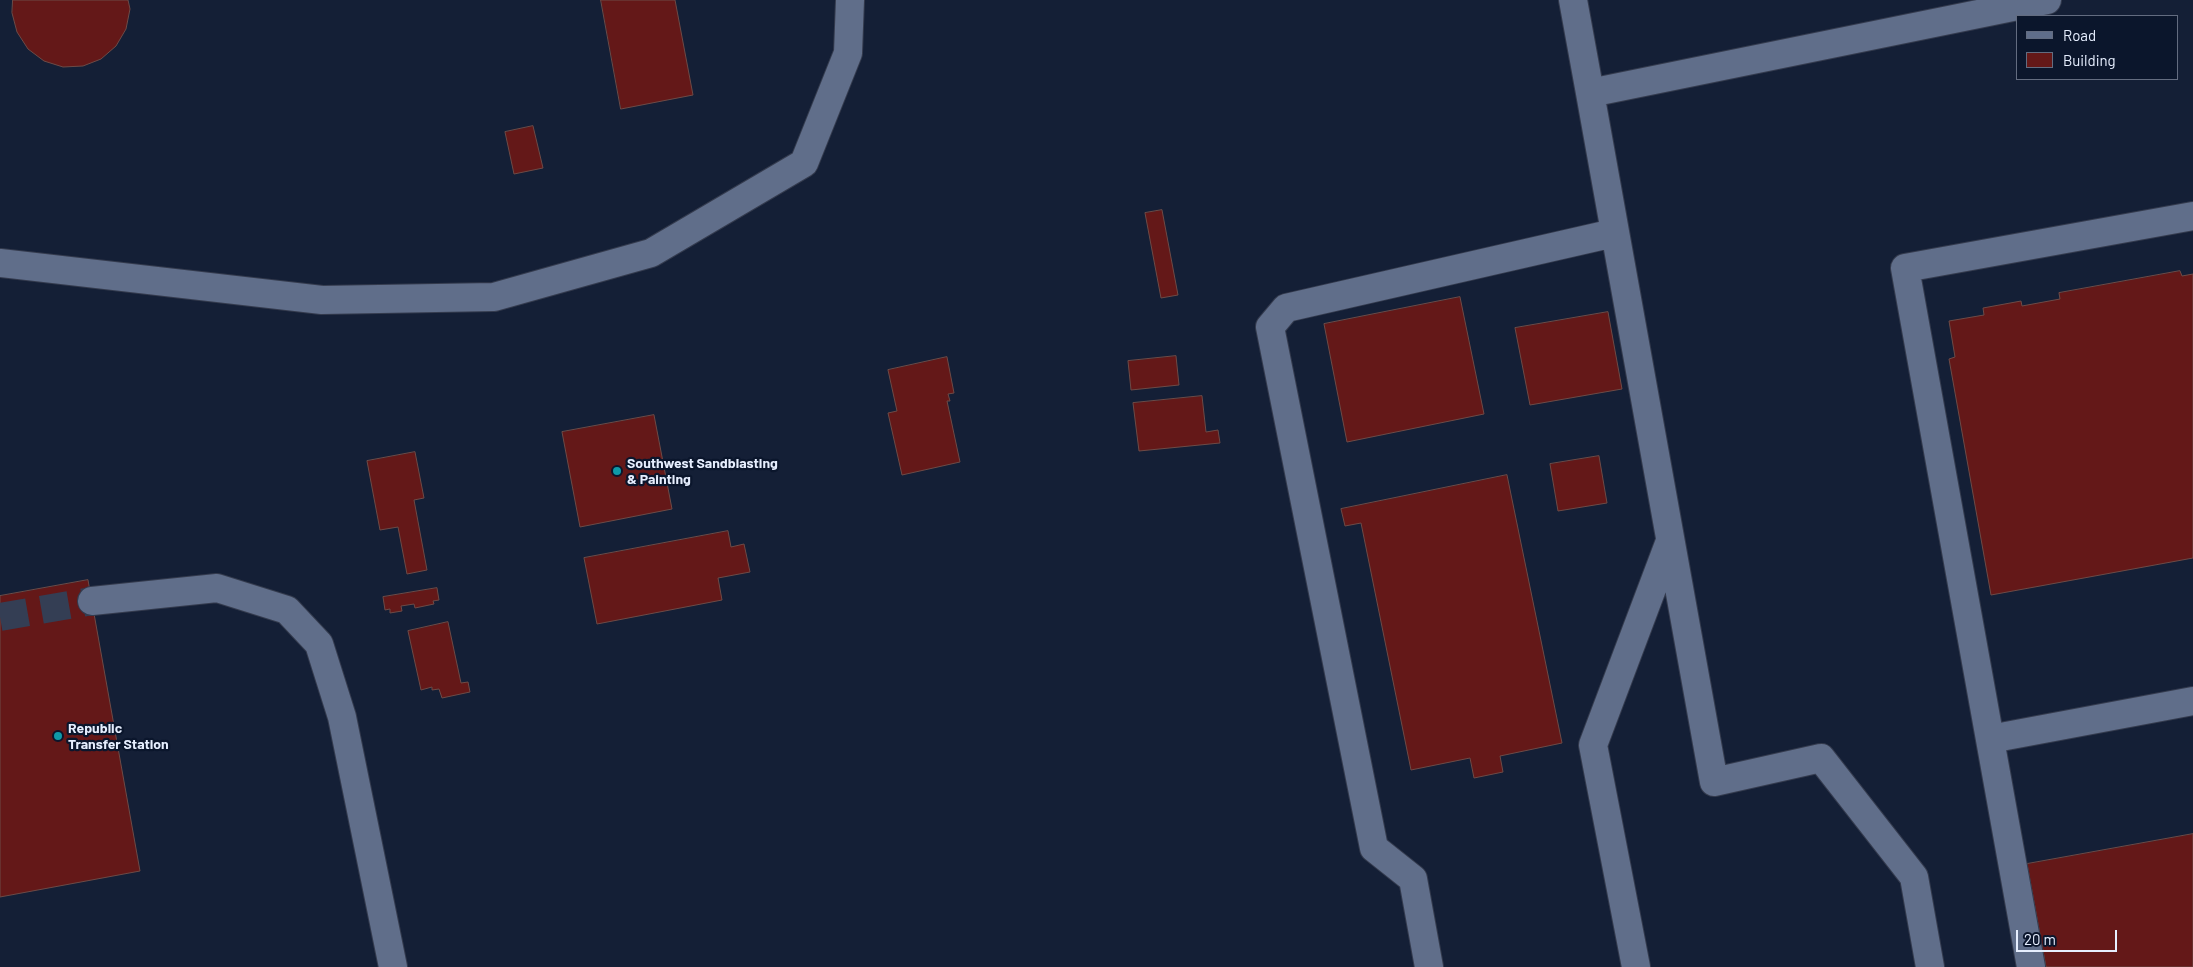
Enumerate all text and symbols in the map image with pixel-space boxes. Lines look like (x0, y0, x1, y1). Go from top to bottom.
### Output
legend (2016, 15, 2178, 80)
text: Road (2063, 26, 2096, 44)
text: Building (2063, 51, 2116, 69)
place label: Southwest Sandblasting & Painting (627, 455, 778, 488)
marker: Southwest Sandblasting & Painting (611, 465, 623, 477)
place label: Republic Transfer Station (68, 720, 169, 752)
marker: Republic Transfer Station (52, 730, 64, 742)
scale bar (2018, 920, 2119, 952)
text: 20 m (2024, 930, 2056, 948)

